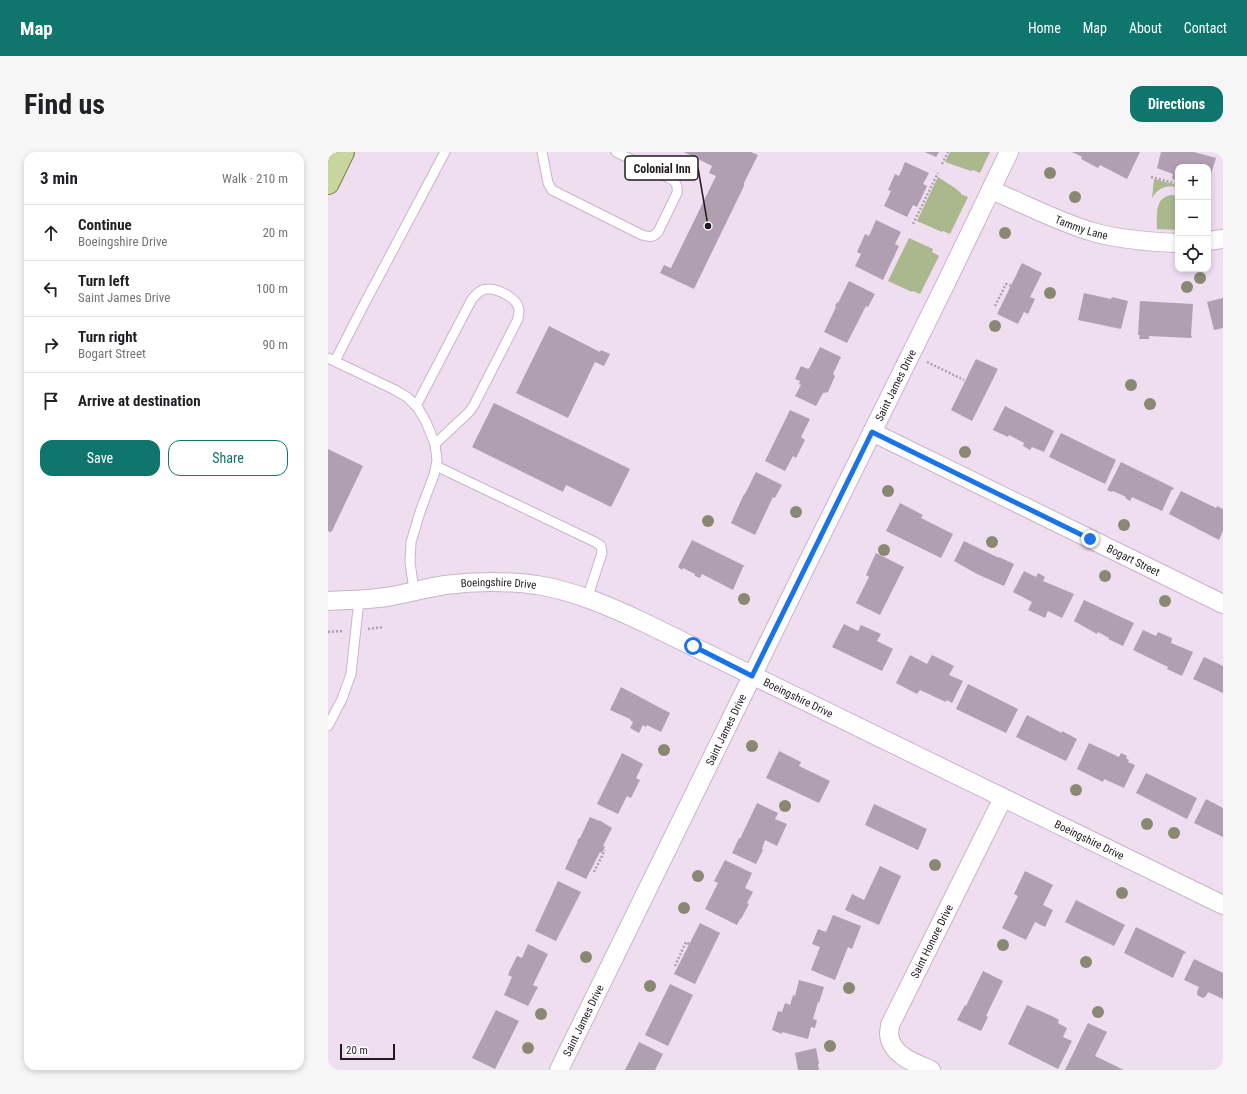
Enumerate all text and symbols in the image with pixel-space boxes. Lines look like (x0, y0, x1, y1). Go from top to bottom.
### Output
text: Map (20, 17, 53, 40)
text: Home (1028, 20, 1061, 36)
text: Map (1083, 20, 1107, 36)
text: About (1129, 20, 1162, 36)
text: Contact (1184, 20, 1227, 36)
button: Directions (1130, 86, 1223, 122)
text: Find us (24, 88, 105, 121)
callout: Colonial Inn (625, 156, 698, 180)
text: Colonial Inn (633, 162, 691, 176)
map controls (1175, 164, 1211, 272)
button: + (1175, 164, 1211, 200)
text: 3 min (40, 168, 78, 188)
text: Walk · 210 m (222, 171, 288, 186)
button: − (1175, 200, 1211, 236)
street label: Tammy Lane (1053, 213, 1109, 243)
text: Continue (78, 216, 132, 234)
icon: ahead (40, 222, 62, 244)
text: 20 m (262, 225, 288, 240)
text: Boeingshire Drive (78, 234, 167, 249)
button: locate (1175, 236, 1211, 272)
text: Turn left (78, 272, 129, 290)
icon: left (40, 278, 62, 300)
text: 100 m (256, 281, 288, 296)
text: Saint James Drive (78, 290, 170, 305)
text: Turn right (78, 328, 137, 346)
icon: right (40, 334, 62, 356)
text: 90 m (262, 337, 288, 352)
text: Bogart Street (78, 346, 146, 361)
street label: Saint James Drive (873, 347, 919, 423)
icon: arrive (40, 390, 62, 412)
text: Arrive at destination (78, 392, 201, 410)
button: Save (40, 440, 160, 476)
button: Share (168, 440, 288, 476)
route end (1081, 530, 1099, 548)
street label: Bogart Street (1104, 542, 1162, 579)
street label: Boeingshire Drive (460, 576, 537, 592)
route start (684, 637, 702, 655)
street label: Boeingshire Drive (761, 676, 835, 721)
street label: Saint James Drive (703, 692, 749, 768)
street label: Boeingshire Drive (1052, 818, 1126, 863)
street label: Saint Honore Drive (908, 902, 956, 981)
street label: Saint James Drive (561, 983, 607, 1059)
scale bar (340, 1042, 395, 1061)
text: 20 m (346, 1044, 368, 1057)

